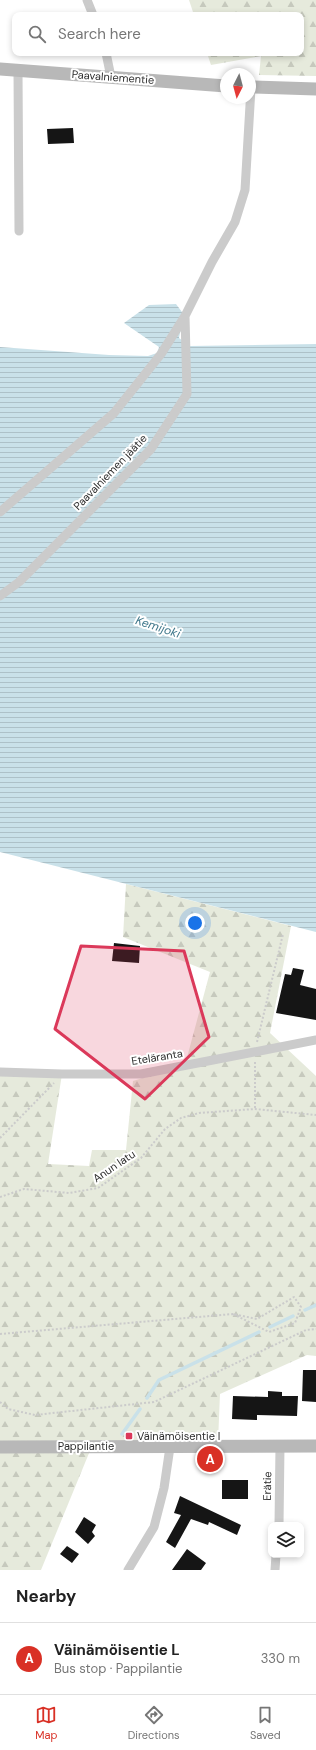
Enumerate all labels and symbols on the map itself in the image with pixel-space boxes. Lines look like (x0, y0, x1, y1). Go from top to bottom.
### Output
street label: Paavalniementie (71, 67, 155, 87)
north arrow (220, 68, 256, 104)
street label: Paavalniemen jäätie (70, 431, 150, 513)
water label: Kemijoki (134, 612, 183, 642)
your location (185, 913, 205, 933)
street label: Eteläranta (130, 1046, 184, 1068)
street label: Anun latu (90, 1147, 138, 1185)
place label: Väinämöisentie I (137, 1429, 220, 1443)
marker: Väinämöisentie I (124, 1431, 134, 1441)
street label: Pappilantie (58, 1439, 114, 1453)
pin: A (197, 1444, 223, 1474)
street label: Erätie (260, 1471, 274, 1501)

